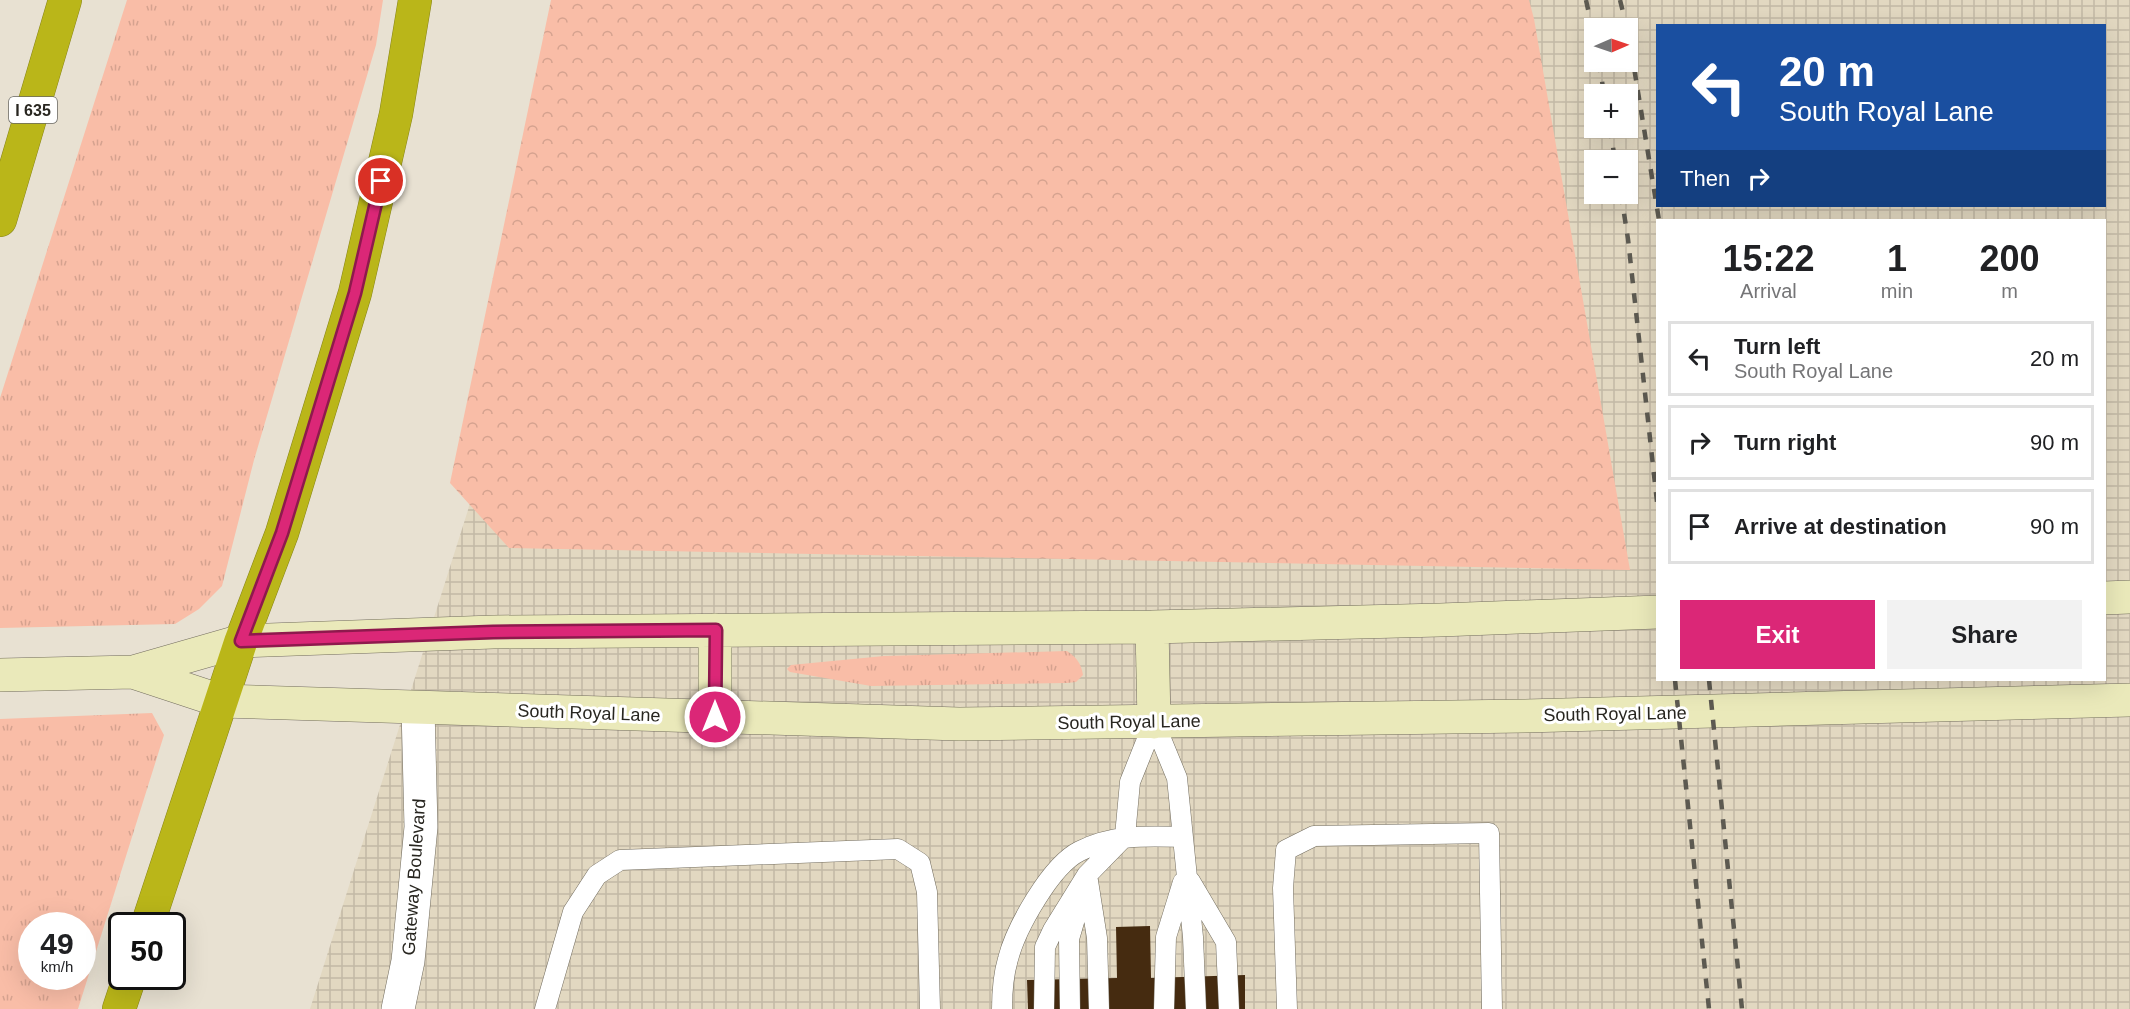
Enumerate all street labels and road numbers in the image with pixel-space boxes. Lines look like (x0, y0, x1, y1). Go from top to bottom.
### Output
road number: I 635 (9, 97, 57, 123)
street label: South Royal Lane (517, 701, 661, 725)
street label: South Royal Lane (1543, 703, 1687, 725)
street label: South Royal Lane (1057, 711, 1201, 733)
street label: Gateway Boulevard (399, 798, 429, 956)

